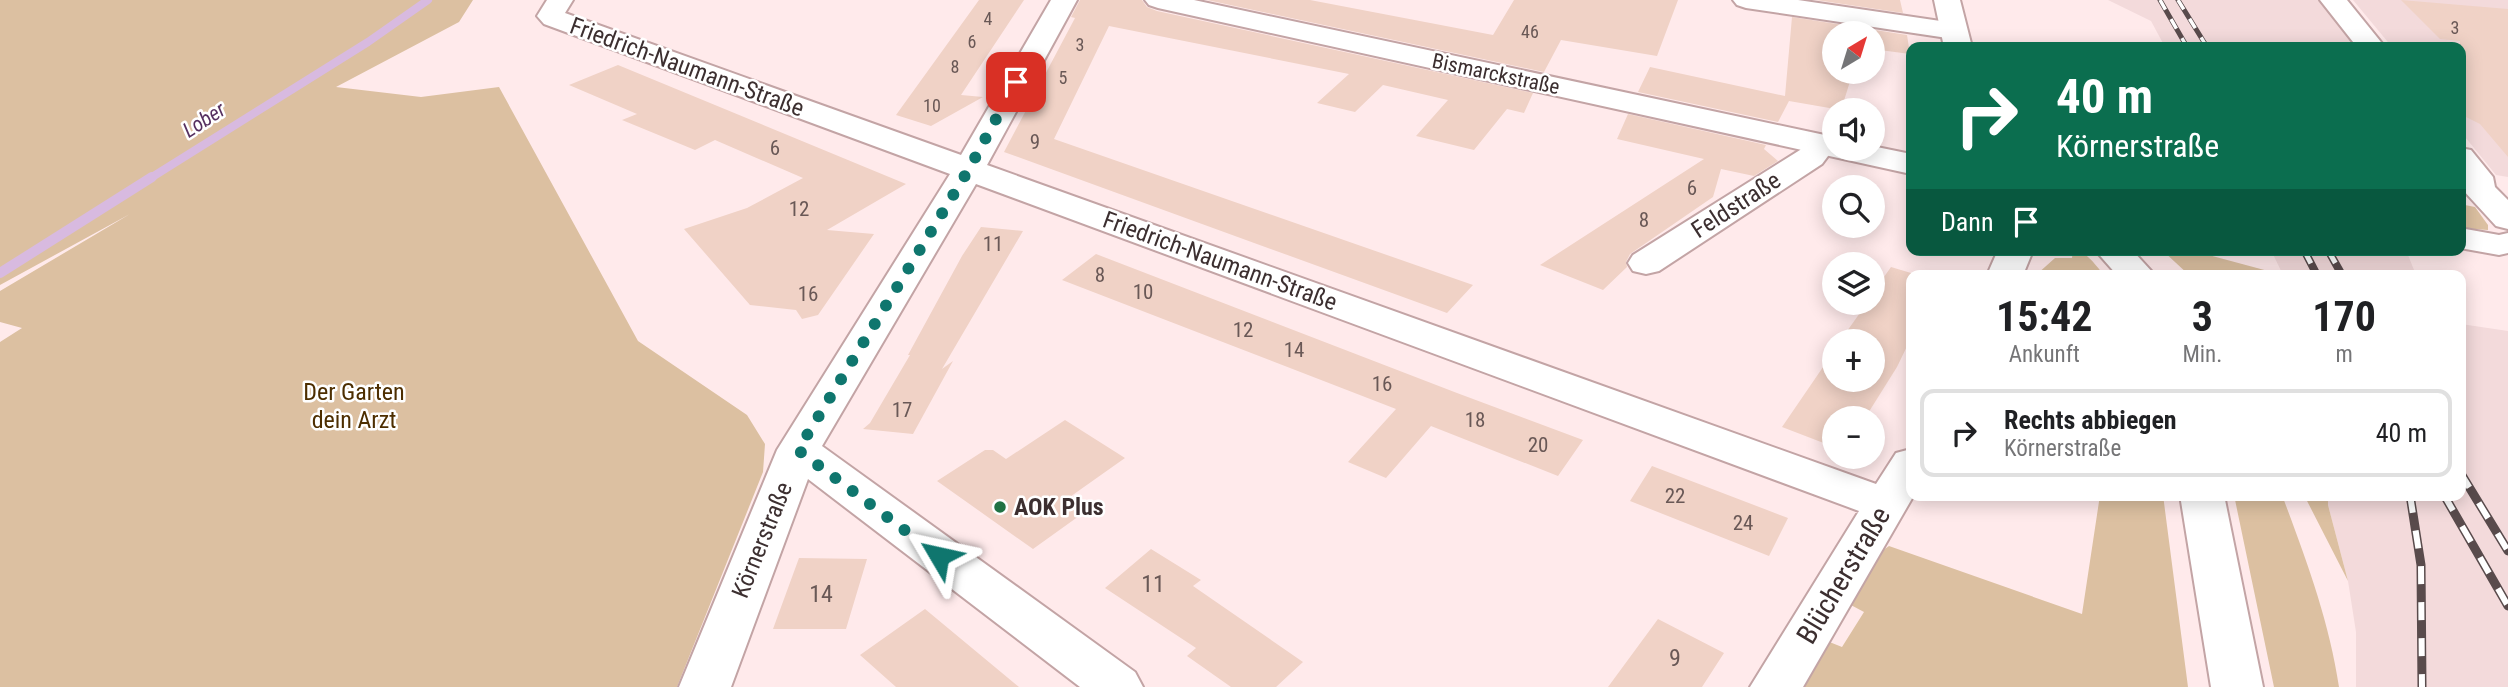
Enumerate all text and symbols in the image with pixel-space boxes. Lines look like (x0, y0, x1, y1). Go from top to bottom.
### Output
house number: 4 (984, 8, 993, 29)
street label: Friedrich-Naumann-Straße (566, 12, 808, 122)
house number: 3 (2451, 17, 2459, 38)
house number: 46 (1521, 21, 1539, 42)
north arrow (1822, 21, 1885, 84)
map controls (1822, 21, 1885, 469)
house number: 6 (968, 31, 976, 52)
house number: 3 (1076, 34, 1084, 55)
street label: Bismarckstraße (1430, 49, 1562, 99)
pin (986, 52, 1046, 112)
house number: 8 (951, 56, 959, 77)
icon: arrive (997, 63, 1035, 101)
house number: 5 (1059, 67, 1068, 88)
text: 40 m (2056, 68, 2153, 125)
icon: right (1941, 70, 2032, 161)
house number: 10 (923, 95, 941, 116)
water label: Lober (178, 97, 230, 143)
button: sound (1822, 98, 1885, 161)
text: Körnerstraße (2056, 127, 2219, 165)
house number: 9 (1030, 130, 1040, 154)
house number: 6 (770, 136, 780, 160)
street label: Feldstraße (1686, 166, 1786, 244)
button: search (1822, 175, 1885, 238)
house number: 6 (1687, 176, 1697, 200)
house number: 12 (789, 197, 809, 221)
icon: arrive (2007, 203, 2045, 241)
street label: Friedrich-Naumann-Straße (1099, 206, 1341, 316)
text: Dann (1941, 207, 1993, 237)
house number: 8 (1639, 208, 1649, 232)
house number: 11 (983, 232, 1003, 256)
button: layers (1822, 252, 1885, 315)
house number: 8 (1095, 263, 1105, 287)
house number: 10 (1133, 280, 1153, 304)
house number: 16 (798, 282, 818, 306)
text: 15:42 (1996, 292, 2092, 341)
text: 3 (2192, 292, 2213, 341)
text: 170 (2312, 292, 2376, 341)
house number: 12 (1233, 318, 1253, 342)
button: + (1822, 329, 1885, 392)
house number: 14 (1284, 338, 1304, 362)
text: Ankunft (2009, 341, 2080, 368)
text: Min. (2182, 341, 2222, 368)
text: m (2335, 341, 2353, 368)
house number: 16 (1372, 372, 1392, 396)
park label: Der Garten dein Arzt (303, 378, 405, 434)
house number: 17 (892, 398, 912, 422)
text: Rechts abbiegen (2004, 405, 2177, 435)
button: − (1822, 406, 1885, 469)
house number: 18 (1465, 408, 1485, 432)
icon: right (1945, 414, 1983, 452)
text: 40 m (2376, 418, 2427, 448)
house number: 20 (1528, 433, 1548, 457)
text: Körnerstraße (2004, 435, 2121, 462)
street label: Körnerstraße (726, 478, 798, 602)
house number: 22 (1665, 484, 1685, 508)
place label: AOK Plus (1014, 493, 1104, 521)
marker: AOK Plus (992, 499, 1008, 515)
street label: Blücherstraße (1790, 501, 1897, 650)
house number: 24 (1733, 511, 1753, 535)
position arrow (902, 519, 976, 593)
house number: 11 (1141, 570, 1165, 598)
house number: 14 (809, 580, 833, 608)
house number: 9 (1669, 644, 1681, 672)

